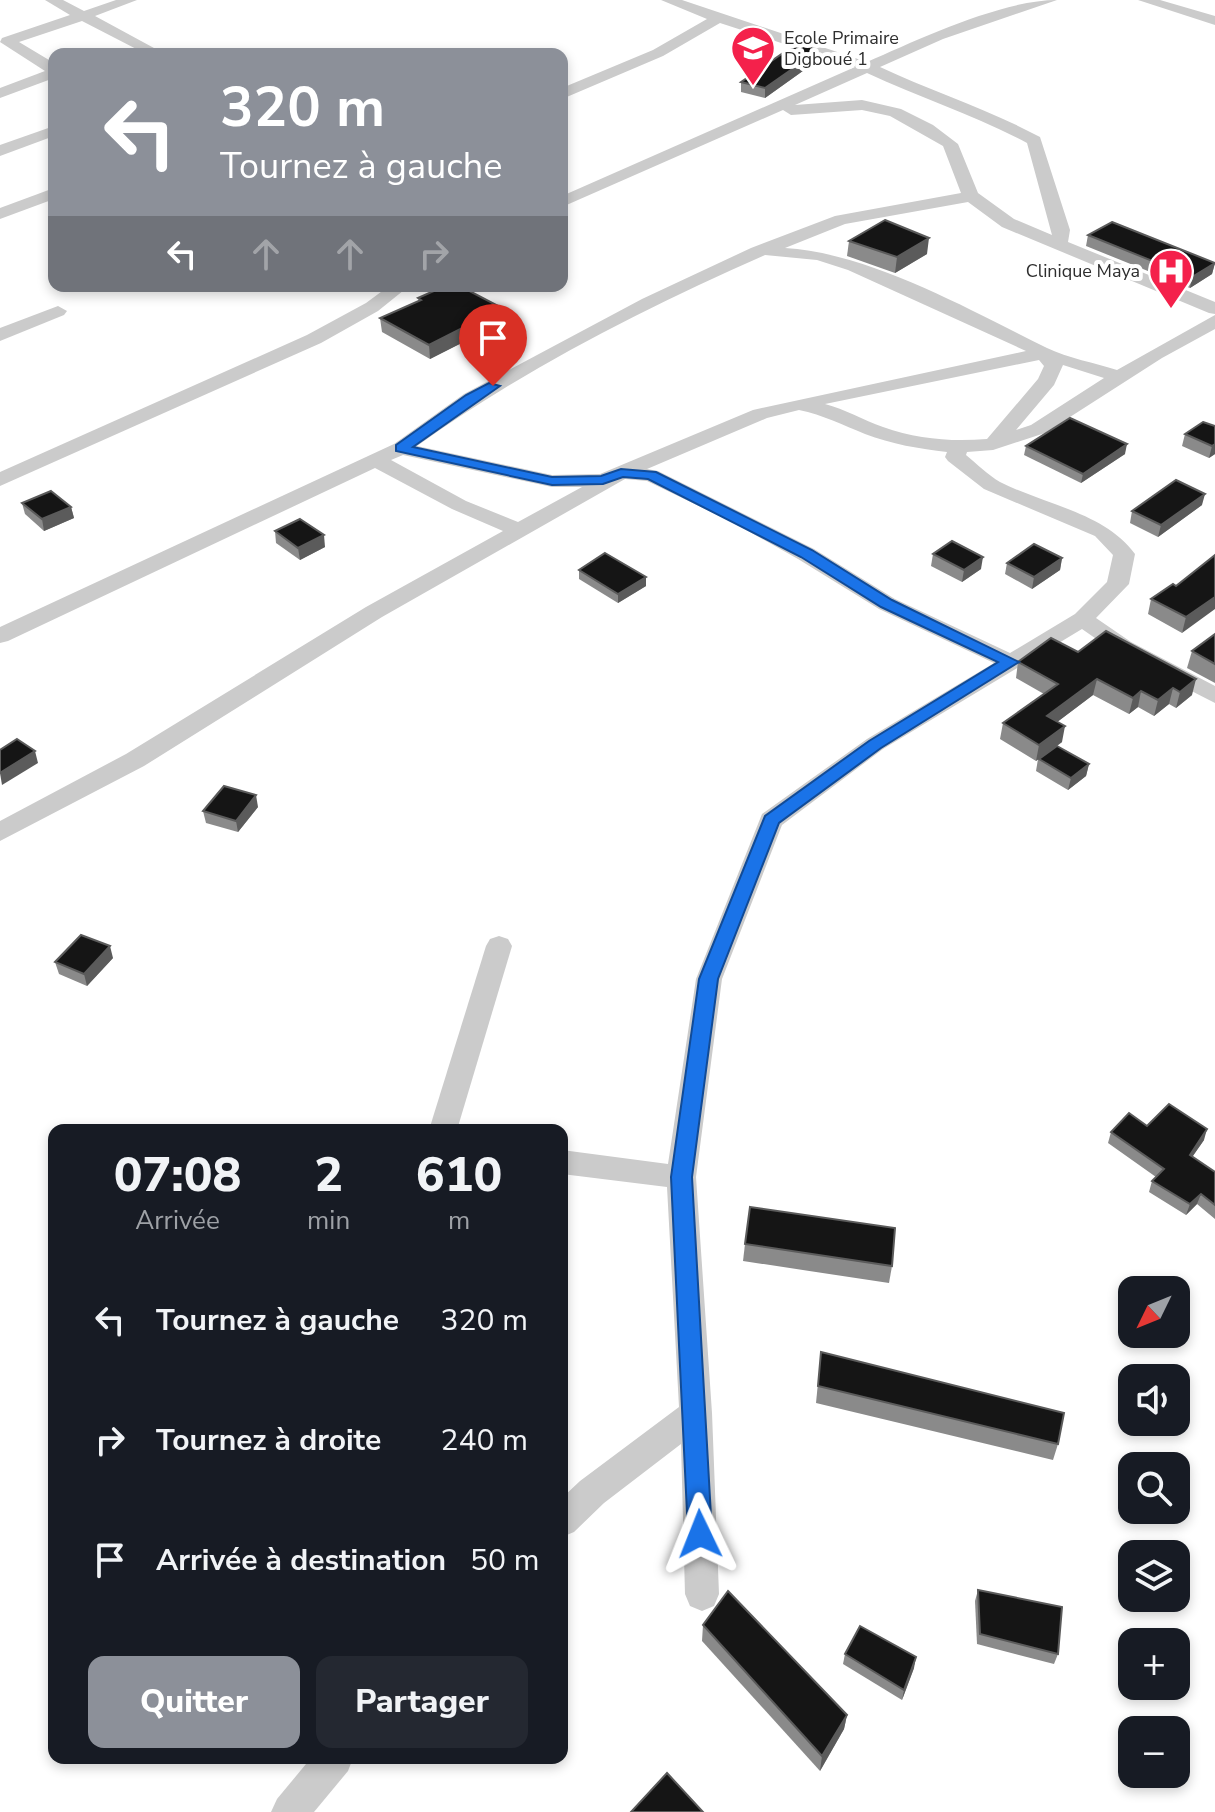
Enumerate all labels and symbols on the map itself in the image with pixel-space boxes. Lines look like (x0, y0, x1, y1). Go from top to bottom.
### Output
school or university icon: Ecole Primaire Digboué 1 (729, 24, 777, 87)
place label: Ecole Primaire Digboué 1 (784, 26, 899, 71)
hospital icon: Clinique Maya (1147, 247, 1195, 310)
place label: Clinique Maya (1026, 259, 1140, 283)
pin (459, 304, 527, 386)
north arrow (1118, 1276, 1190, 1348)
position arrow (658, 1492, 742, 1576)

